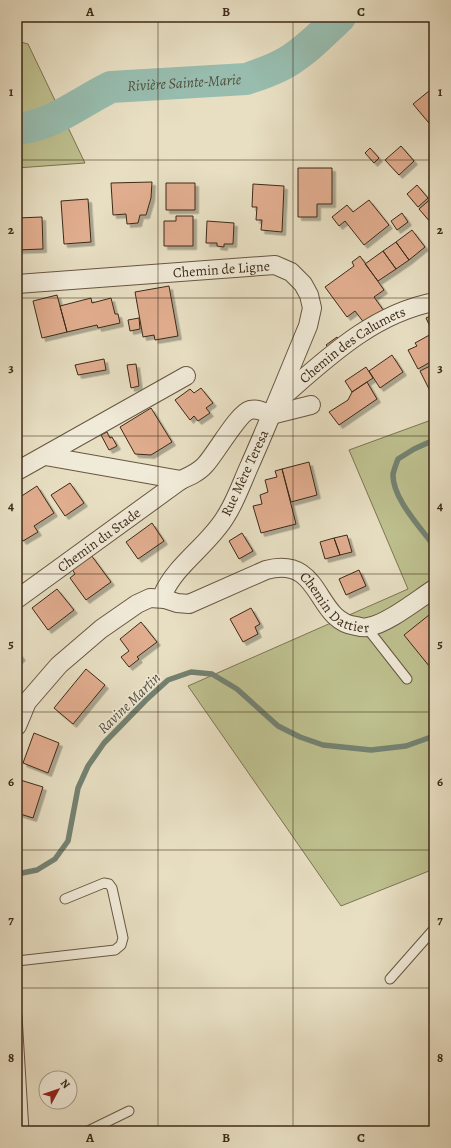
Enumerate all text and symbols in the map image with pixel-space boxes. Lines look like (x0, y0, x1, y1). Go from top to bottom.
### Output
text: A (85, 3, 95, 20)
text: B (222, 3, 230, 20)
text: C (357, 3, 365, 20)
water label: Rivière Sainte-Marie (127, 69, 242, 96)
text: 1 (9, 83, 14, 100)
text: 1 (438, 83, 443, 100)
text: 2 (8, 221, 15, 238)
text: 2 (437, 221, 444, 238)
street label: Chemin de Ligne (172, 256, 271, 282)
street label: Chemin des Calumets (295, 302, 408, 388)
text: 3 (8, 359, 14, 376)
text: 3 (437, 359, 443, 376)
street label: Rue Mère Teresa (217, 426, 274, 519)
text: 4 (8, 497, 14, 514)
text: 4 (437, 497, 443, 514)
street label: Chemin du Stade (53, 503, 144, 576)
street label: Chemin Dattier (296, 567, 371, 637)
text: 5 (8, 635, 14, 652)
text: 5 (437, 635, 443, 652)
water label: Ravine Martin (93, 668, 165, 738)
text: 6 (8, 773, 14, 790)
text: 6 (437, 773, 443, 790)
text: 7 (8, 911, 14, 928)
text: 7 (437, 911, 443, 928)
text: 8 (8, 1049, 14, 1066)
text: 8 (437, 1049, 443, 1066)
north arrow (38, 1070, 78, 1110)
text: N (57, 1076, 74, 1092)
text: A (85, 1129, 95, 1146)
text: B (222, 1129, 230, 1146)
text: C (357, 1129, 365, 1146)

